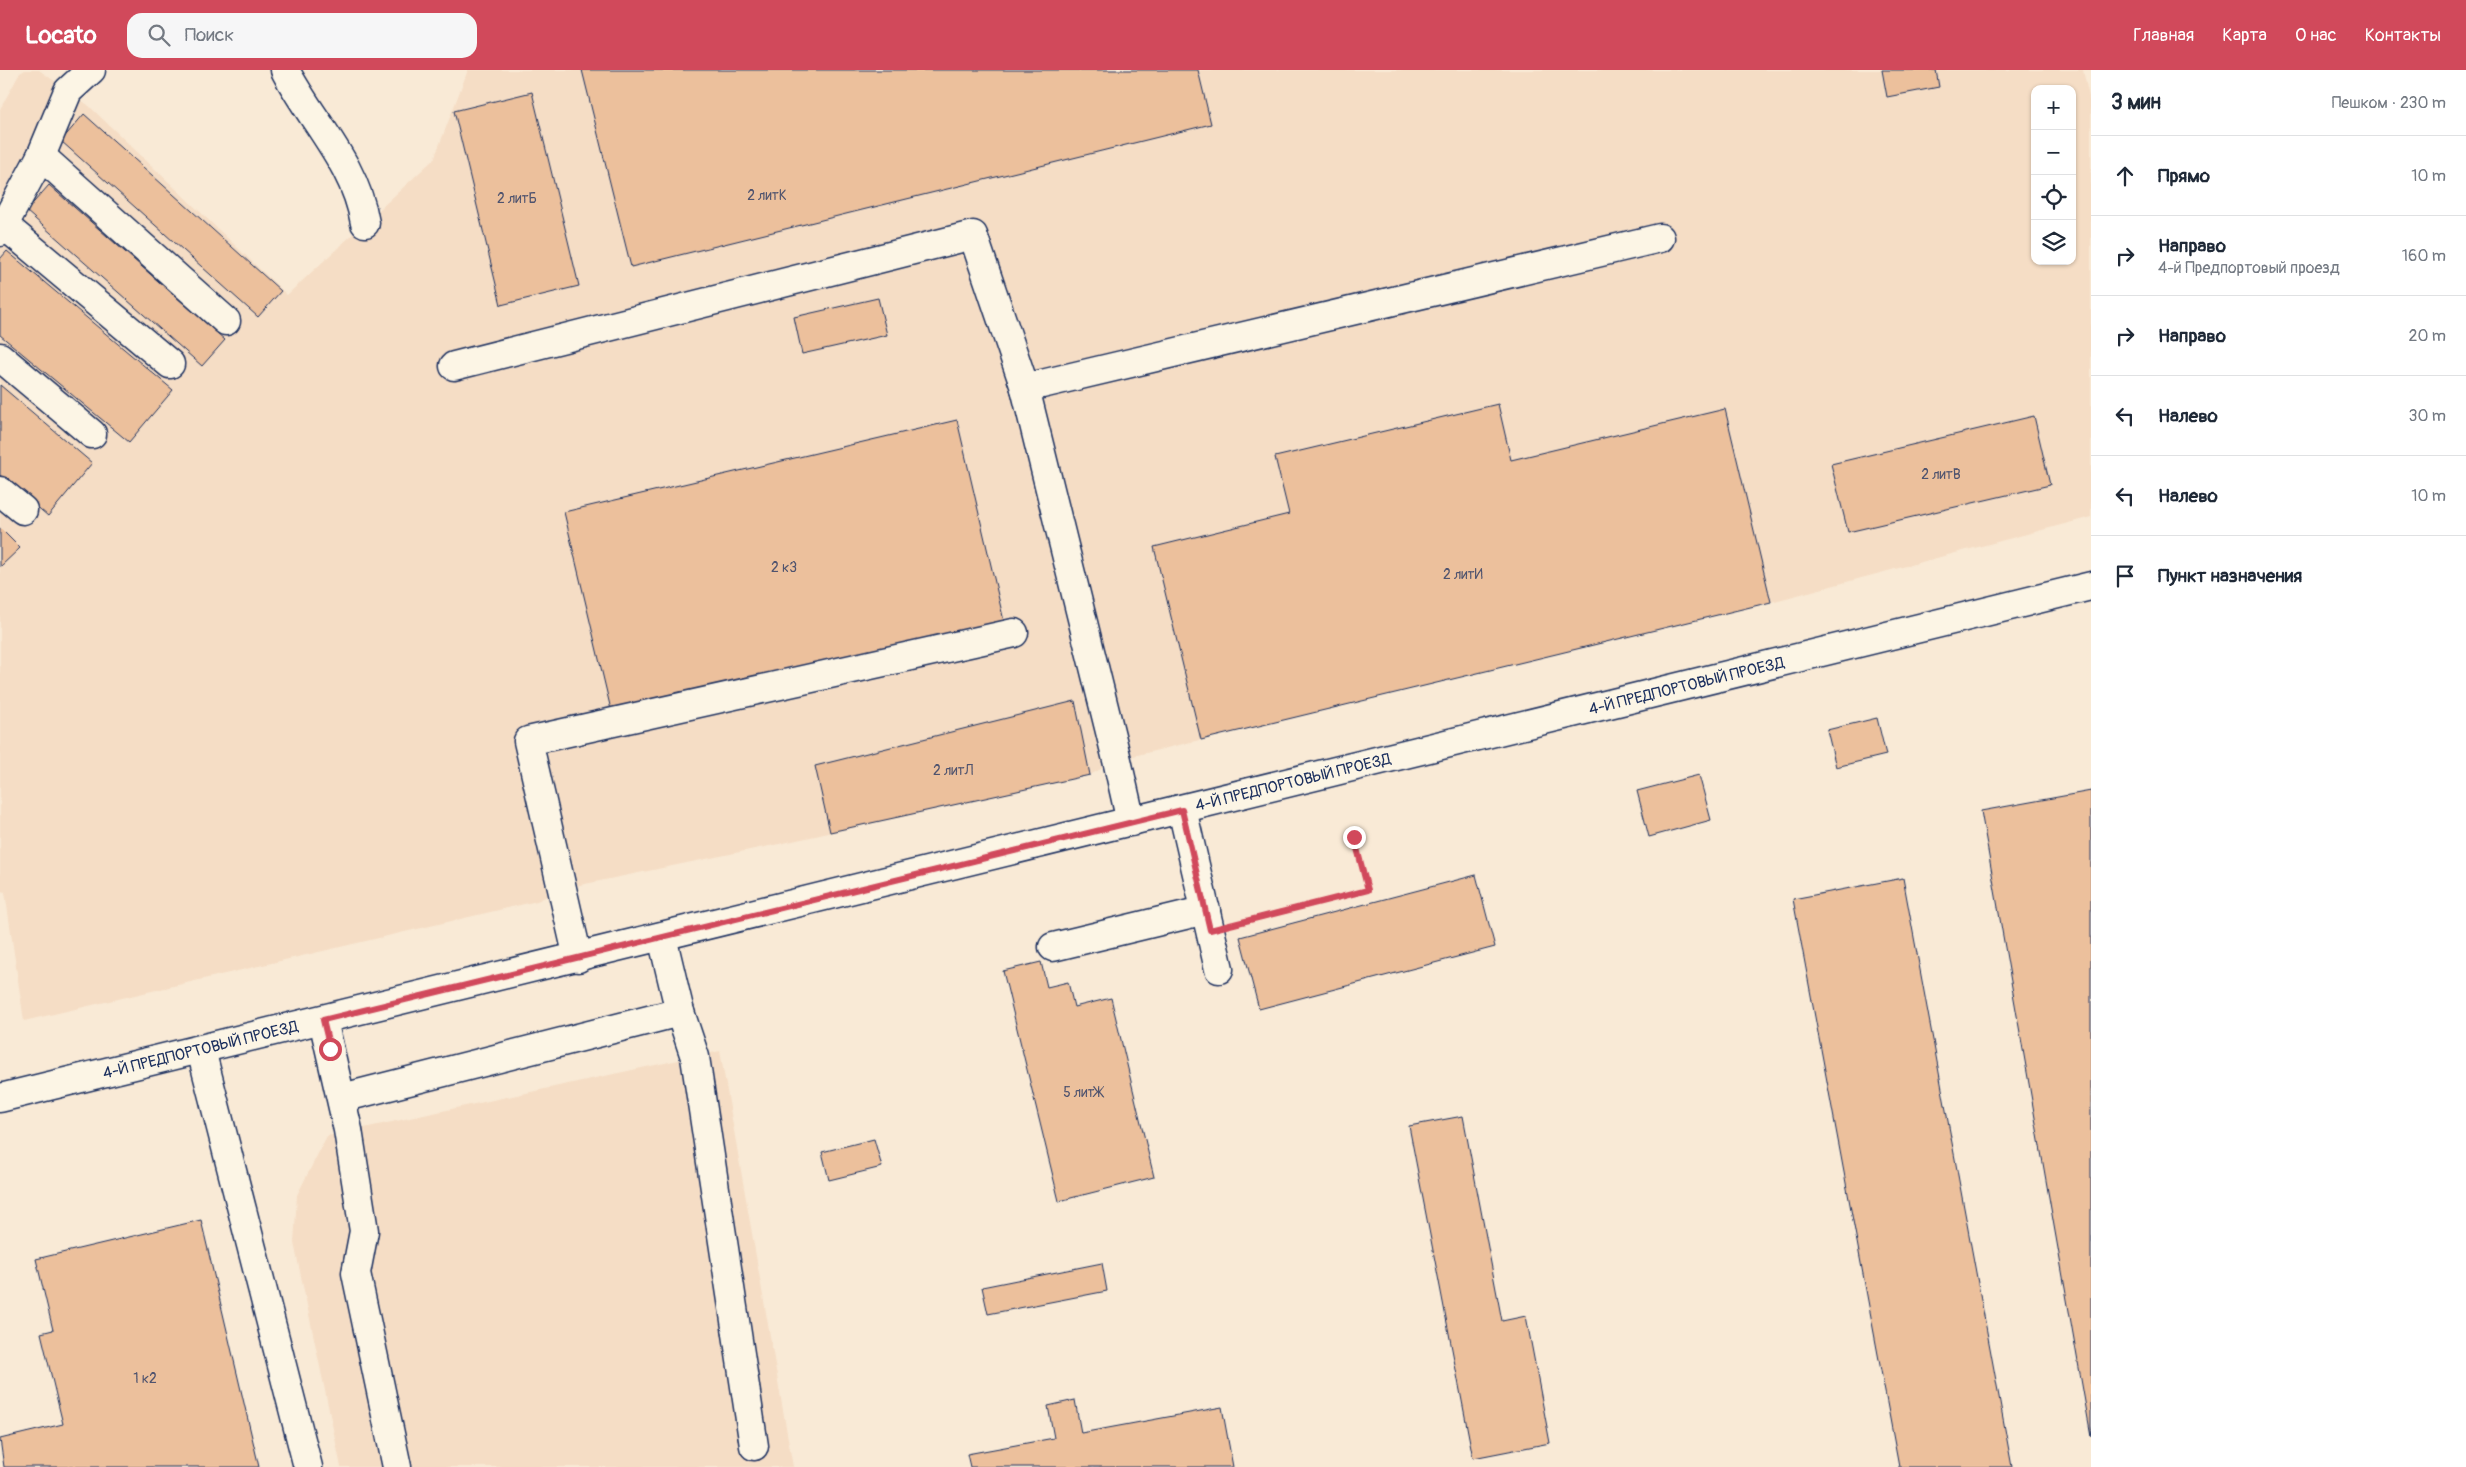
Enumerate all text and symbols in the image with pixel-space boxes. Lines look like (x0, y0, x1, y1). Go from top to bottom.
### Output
search box (127, 13, 477, 58)
text: Locato (25, 21, 97, 50)
icon: search (145, 21, 173, 49)
text: Поиск (185, 23, 234, 47)
text: Главная (2133, 24, 2194, 47)
text: Карта (2222, 24, 2267, 47)
text: О нас (2295, 24, 2337, 47)
text: Контакты (2365, 24, 2441, 47)
map controls (2031, 85, 2076, 265)
button: + (2031, 85, 2076, 130)
text: 3 мин (2111, 89, 2161, 116)
text: Пешком · 230 m (2332, 93, 2446, 113)
button: − (2031, 130, 2076, 175)
icon: ahead (2111, 162, 2139, 190)
text: Прямо (2158, 164, 2210, 188)
text: 10 m (2411, 166, 2446, 186)
button: locate (2031, 175, 2076, 220)
house number: 2 литК (747, 187, 787, 204)
house number: 2 литБ (497, 190, 537, 207)
button: layers (2031, 220, 2076, 265)
text: Направо (2158, 234, 2226, 258)
icon: right (2111, 242, 2139, 270)
text: 160 m (2402, 246, 2446, 266)
text: 4-й Предпортовый проезд (2158, 258, 2340, 278)
icon: right (2111, 322, 2139, 350)
text: Направо (2158, 324, 2226, 348)
text: 20 m (2408, 326, 2446, 346)
icon: left (2111, 402, 2139, 430)
text: Налево (2158, 404, 2218, 428)
text: 30 m (2408, 406, 2446, 426)
house number: 2 литВ (1921, 466, 1961, 483)
icon: left (2111, 482, 2139, 510)
text: Налево (2158, 484, 2218, 508)
text: 10 m (2411, 486, 2446, 506)
house number: 2 к3 (771, 559, 797, 576)
icon: arrive (2111, 562, 2139, 590)
text: Пункт назначения (2158, 564, 2302, 588)
house number: 2 литИ (1443, 566, 1483, 583)
street label: 4-Й ПРЕДПОРТОВЫЙ ПРОЕЗД (1587, 652, 1787, 720)
street label: 4-Й ПРЕДПОРТОВЫЙ ПРОЕЗД (1193, 749, 1393, 816)
house number: 2 литЛ (933, 762, 974, 779)
route end (1343, 826, 1366, 849)
street label: 4-Й ПРЕДПОРТОВЫЙ ПРОЕЗД (101, 1016, 300, 1084)
route start (319, 1038, 342, 1061)
house number: 5 литЖ (1063, 1084, 1104, 1101)
house number: 1 к2 (133, 1370, 157, 1387)

